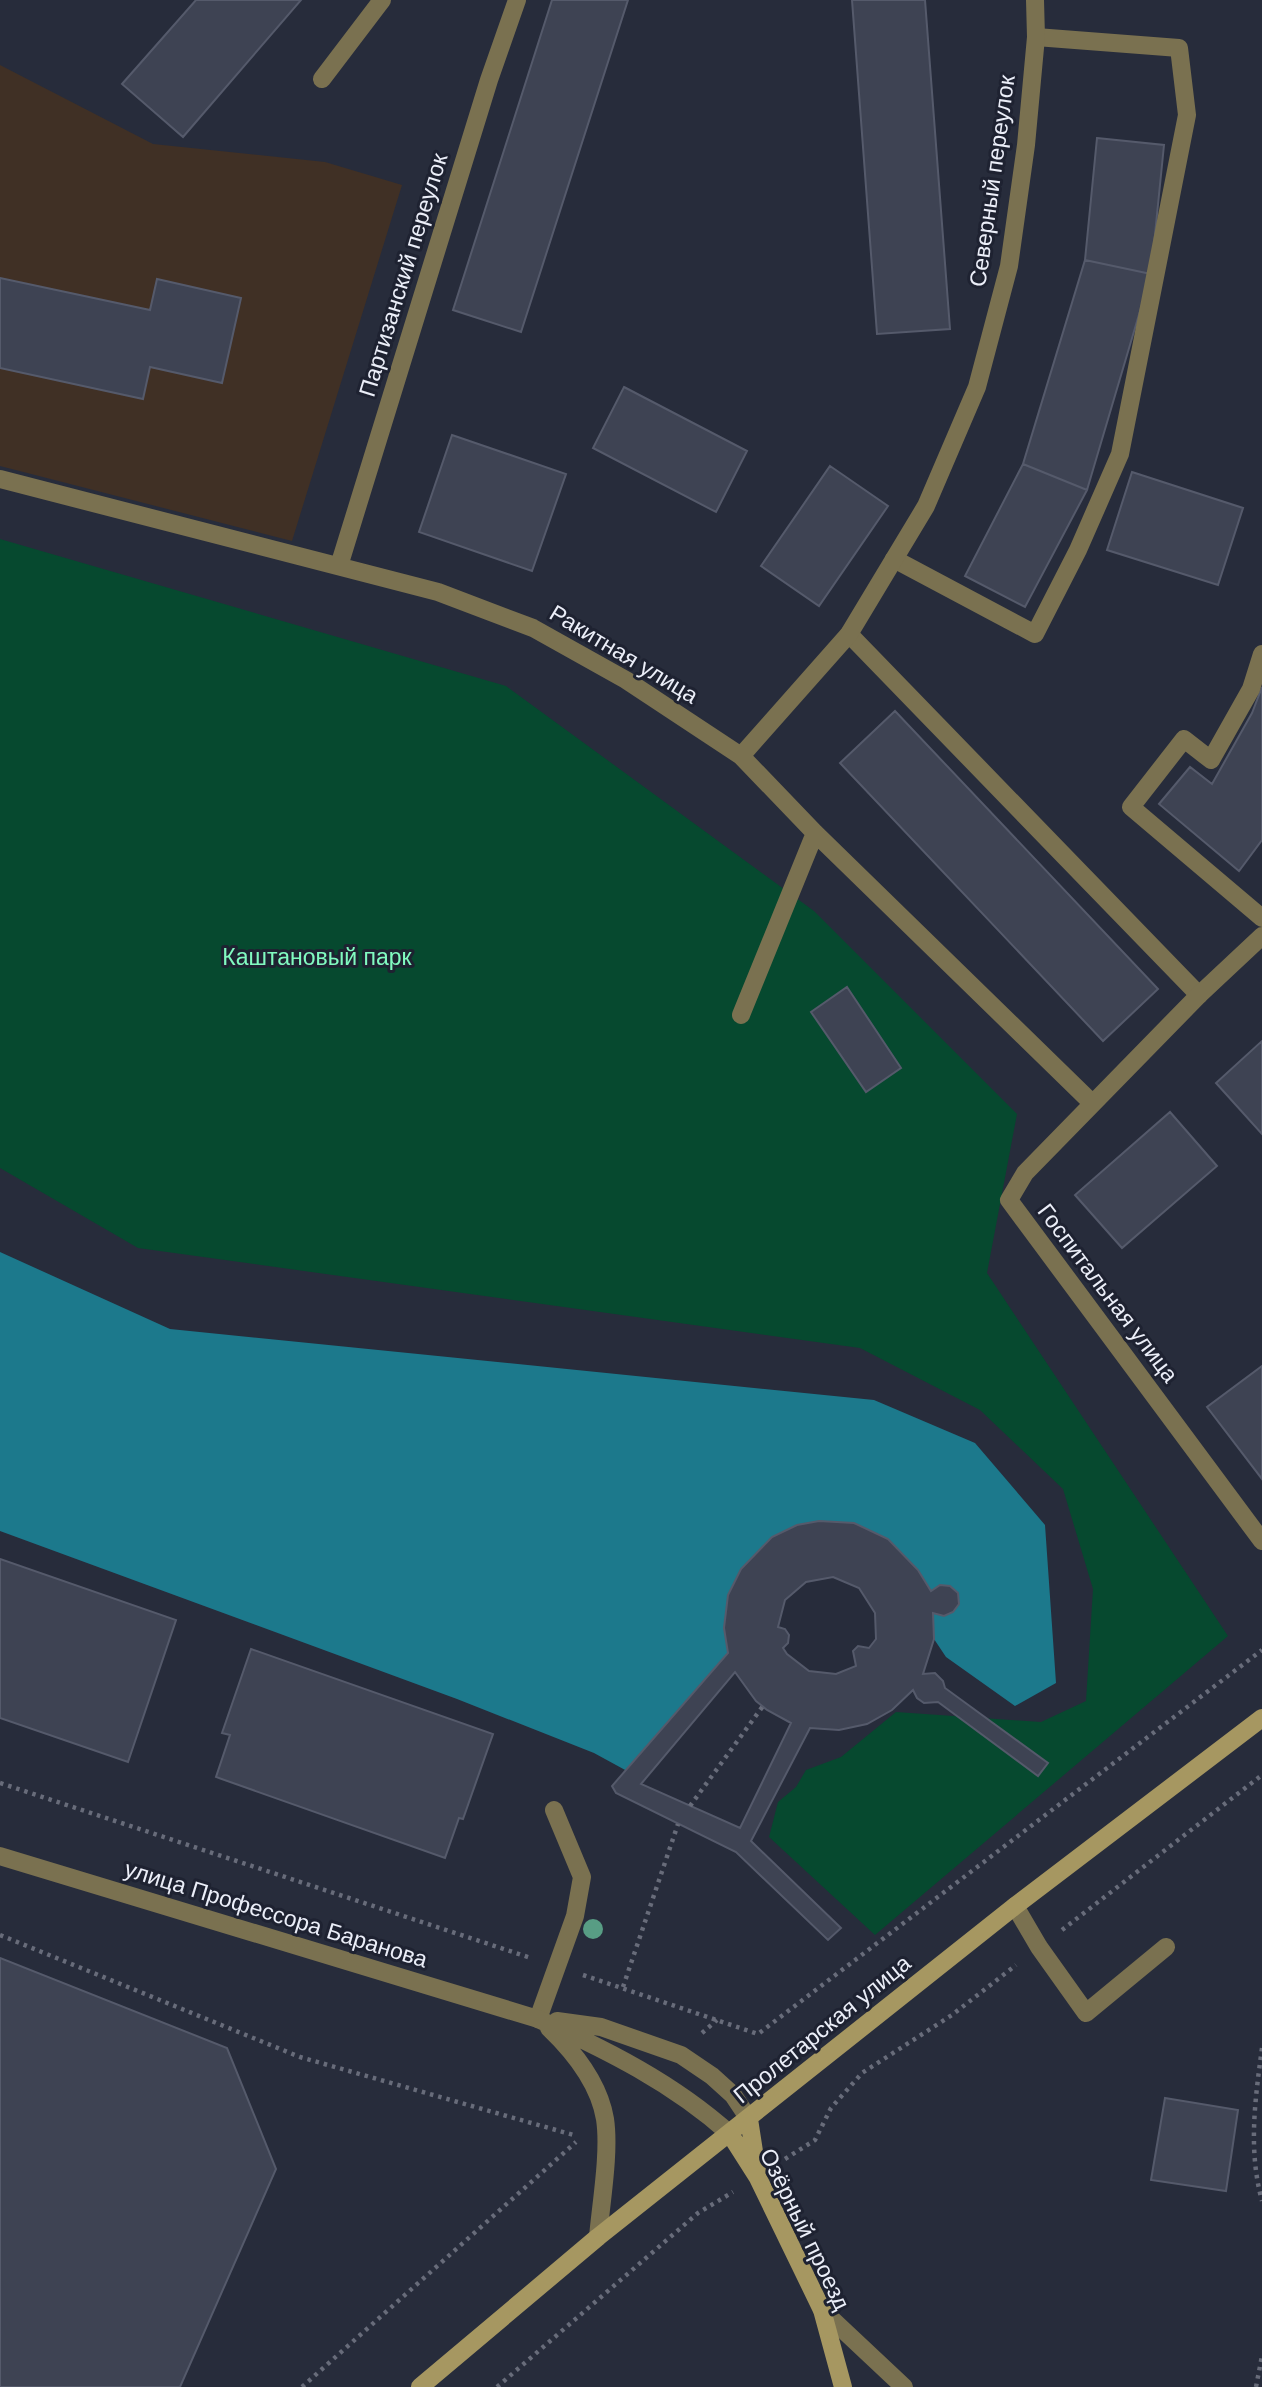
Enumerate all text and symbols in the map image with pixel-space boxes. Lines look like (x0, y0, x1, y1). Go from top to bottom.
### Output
street label: Северный переулок (964, 73, 1020, 289)
street label: Партизанский переулок (354, 149, 453, 400)
street label: Ракитная улица (545, 599, 703, 709)
park label: Каштановый парк (222, 944, 413, 970)
street label: Госпитальная улица (1032, 1199, 1184, 1387)
street label: улица Профессора Баранова (121, 1855, 431, 1973)
street label: Пролетарская улица (728, 1950, 916, 2108)
street label: Озёрный проезд (755, 2144, 856, 2314)

